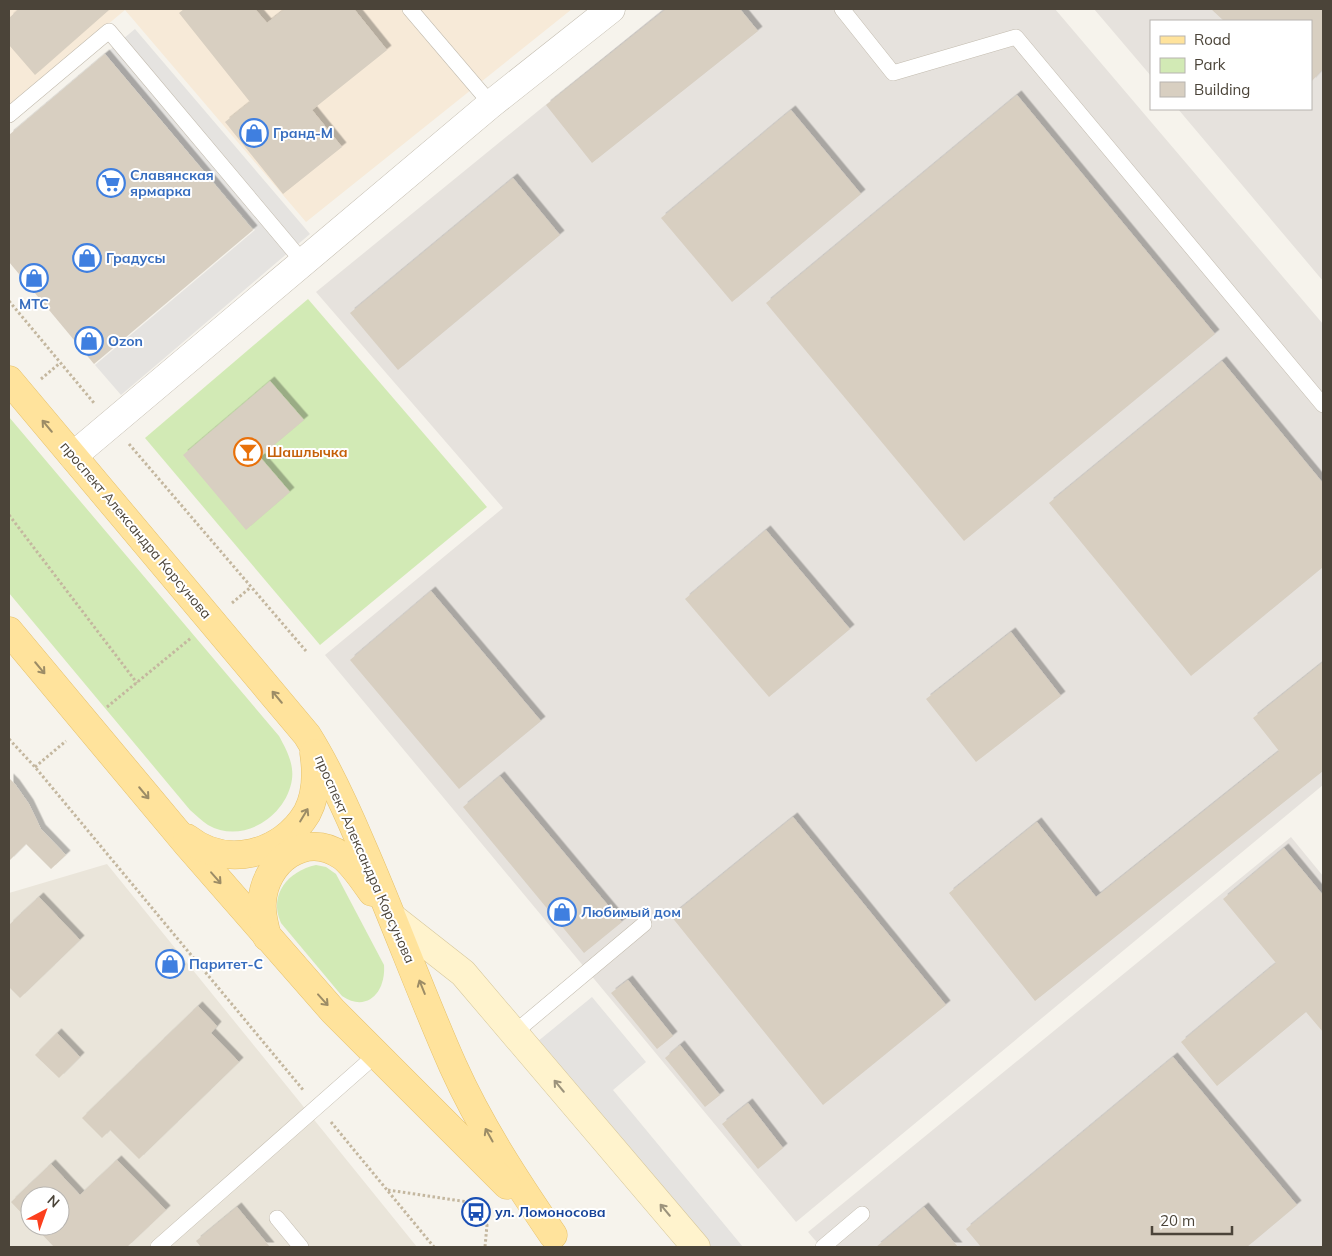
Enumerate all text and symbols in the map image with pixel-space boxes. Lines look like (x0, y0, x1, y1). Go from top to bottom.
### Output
legend (1150, 20, 1312, 110)
text: Road (1194, 30, 1231, 49)
text: Park (1194, 55, 1226, 74)
text: Building (1194, 80, 1250, 99)
shop icon: Гранд-М (239, 118, 269, 148)
place label: Гранд-М (273, 124, 333, 142)
place label: Славянская ярмарка (130, 166, 214, 200)
supermarket icon: Славянская ярмарка (96, 168, 126, 198)
shop icon: Градусы (72, 243, 102, 273)
place label: Градусы (106, 249, 166, 267)
shop icon: МТС (19, 263, 49, 293)
place label: МТС (19, 295, 49, 313)
shop icon: Ozon (74, 326, 104, 356)
place label: Ozon (108, 332, 143, 350)
one-way arrow (42, 419, 53, 432)
bar icon: Шашлычка (233, 437, 263, 467)
street label: проспект Александра Корсунова (56, 438, 216, 622)
place label: Шашлычка (267, 443, 348, 461)
one-way arrow (34, 661, 45, 674)
one-way arrow (271, 690, 283, 703)
street label: проспект Александра Корсунова (311, 752, 419, 966)
one-way arrow (139, 786, 150, 799)
one-way arrow (300, 809, 310, 823)
one-way arrow (210, 872, 222, 885)
shop icon: Любимый дом (547, 897, 577, 927)
place label: Любимый дом (581, 903, 681, 921)
shop icon: Паритет-С (155, 949, 185, 979)
place label: Паритет-С (189, 955, 263, 973)
one-way arrow (416, 980, 425, 995)
one-way arrow (318, 994, 329, 1007)
one-way arrow (553, 1080, 565, 1093)
one-way arrow (484, 1128, 493, 1143)
north arrow (20, 1186, 70, 1236)
text: N (44, 1191, 63, 1211)
bus stop icon: ул. Ломоносова (461, 1197, 491, 1227)
place label: ул. Ломоносова (495, 1203, 606, 1221)
one-way arrow (659, 1204, 670, 1217)
scale bar (1152, 1204, 1232, 1236)
text: 20 m (1160, 1211, 1195, 1230)

